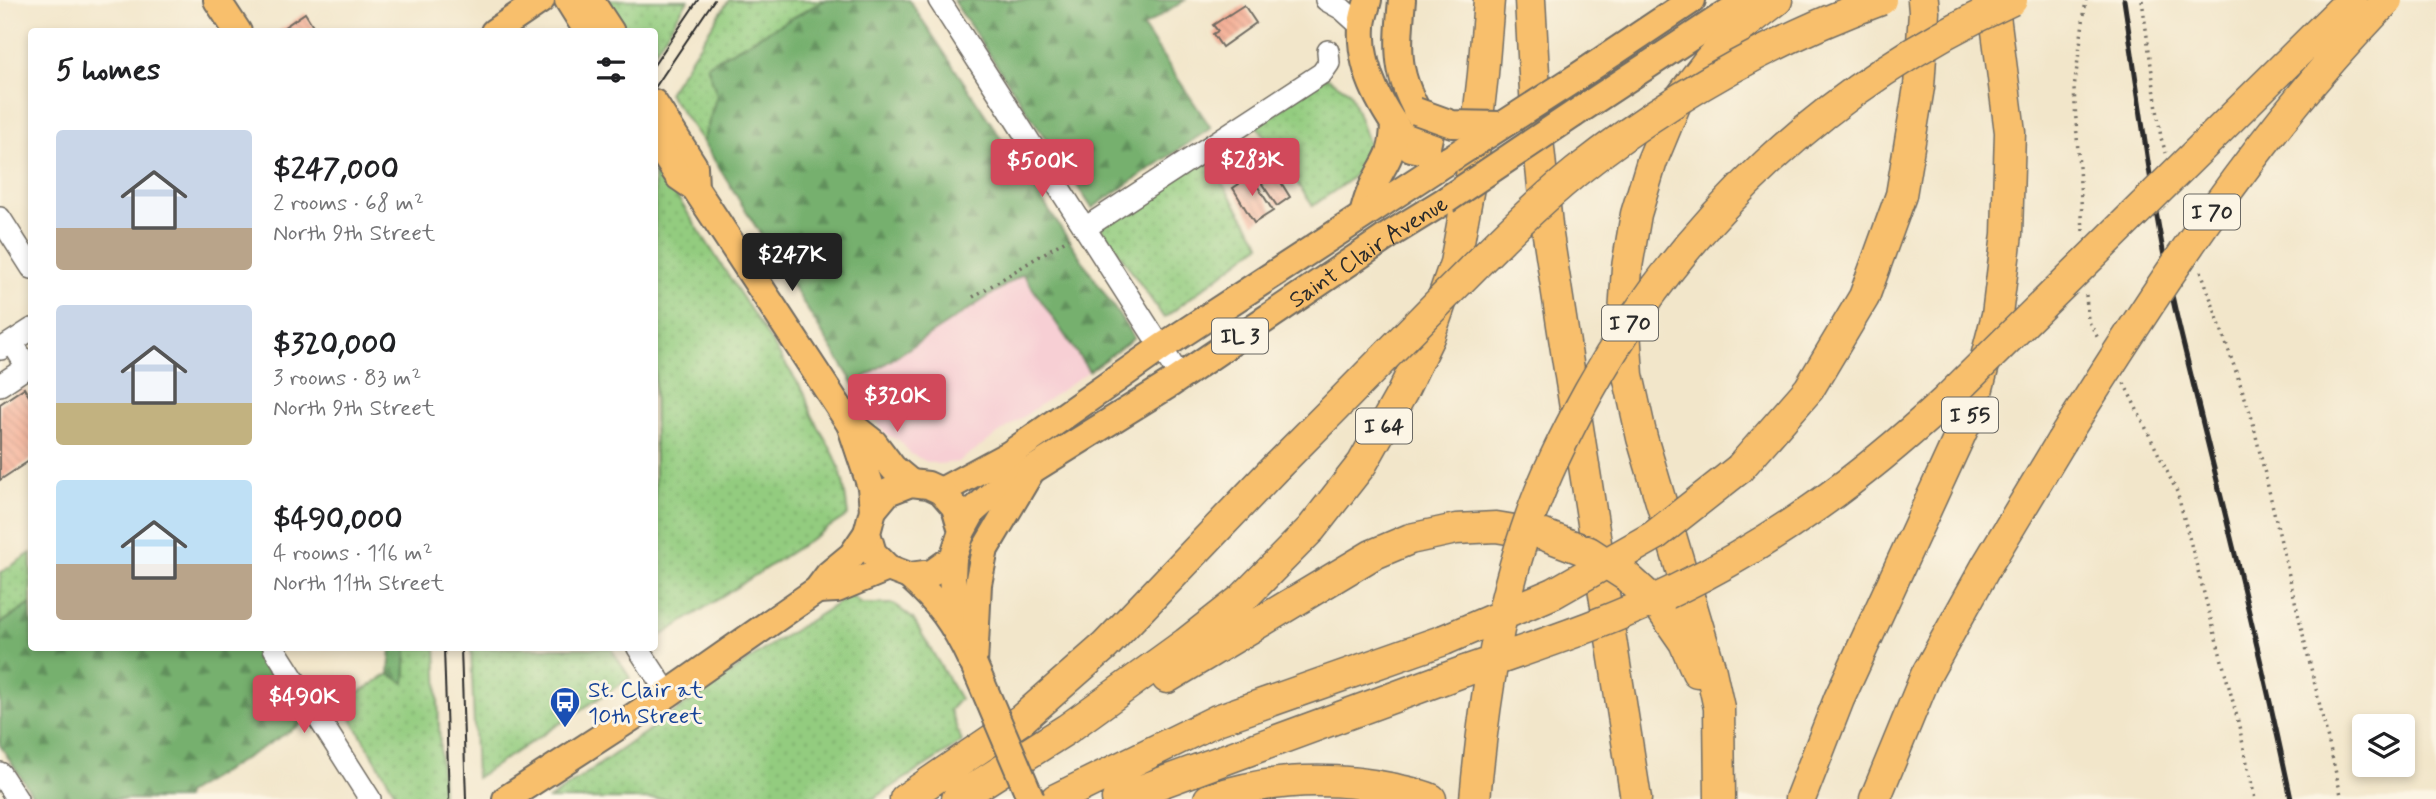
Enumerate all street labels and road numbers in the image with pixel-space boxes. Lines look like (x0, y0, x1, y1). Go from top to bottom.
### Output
street label: Saint Clair Avenue (1284, 189, 1454, 316)
road number: I 70 (2184, 194, 2240, 230)
road number: I 70 (1602, 306, 1658, 340)
road number: IL 3 (1212, 318, 1268, 354)
road number: I 55 (1942, 398, 1998, 432)
road number: I 64 (1356, 408, 1412, 444)

